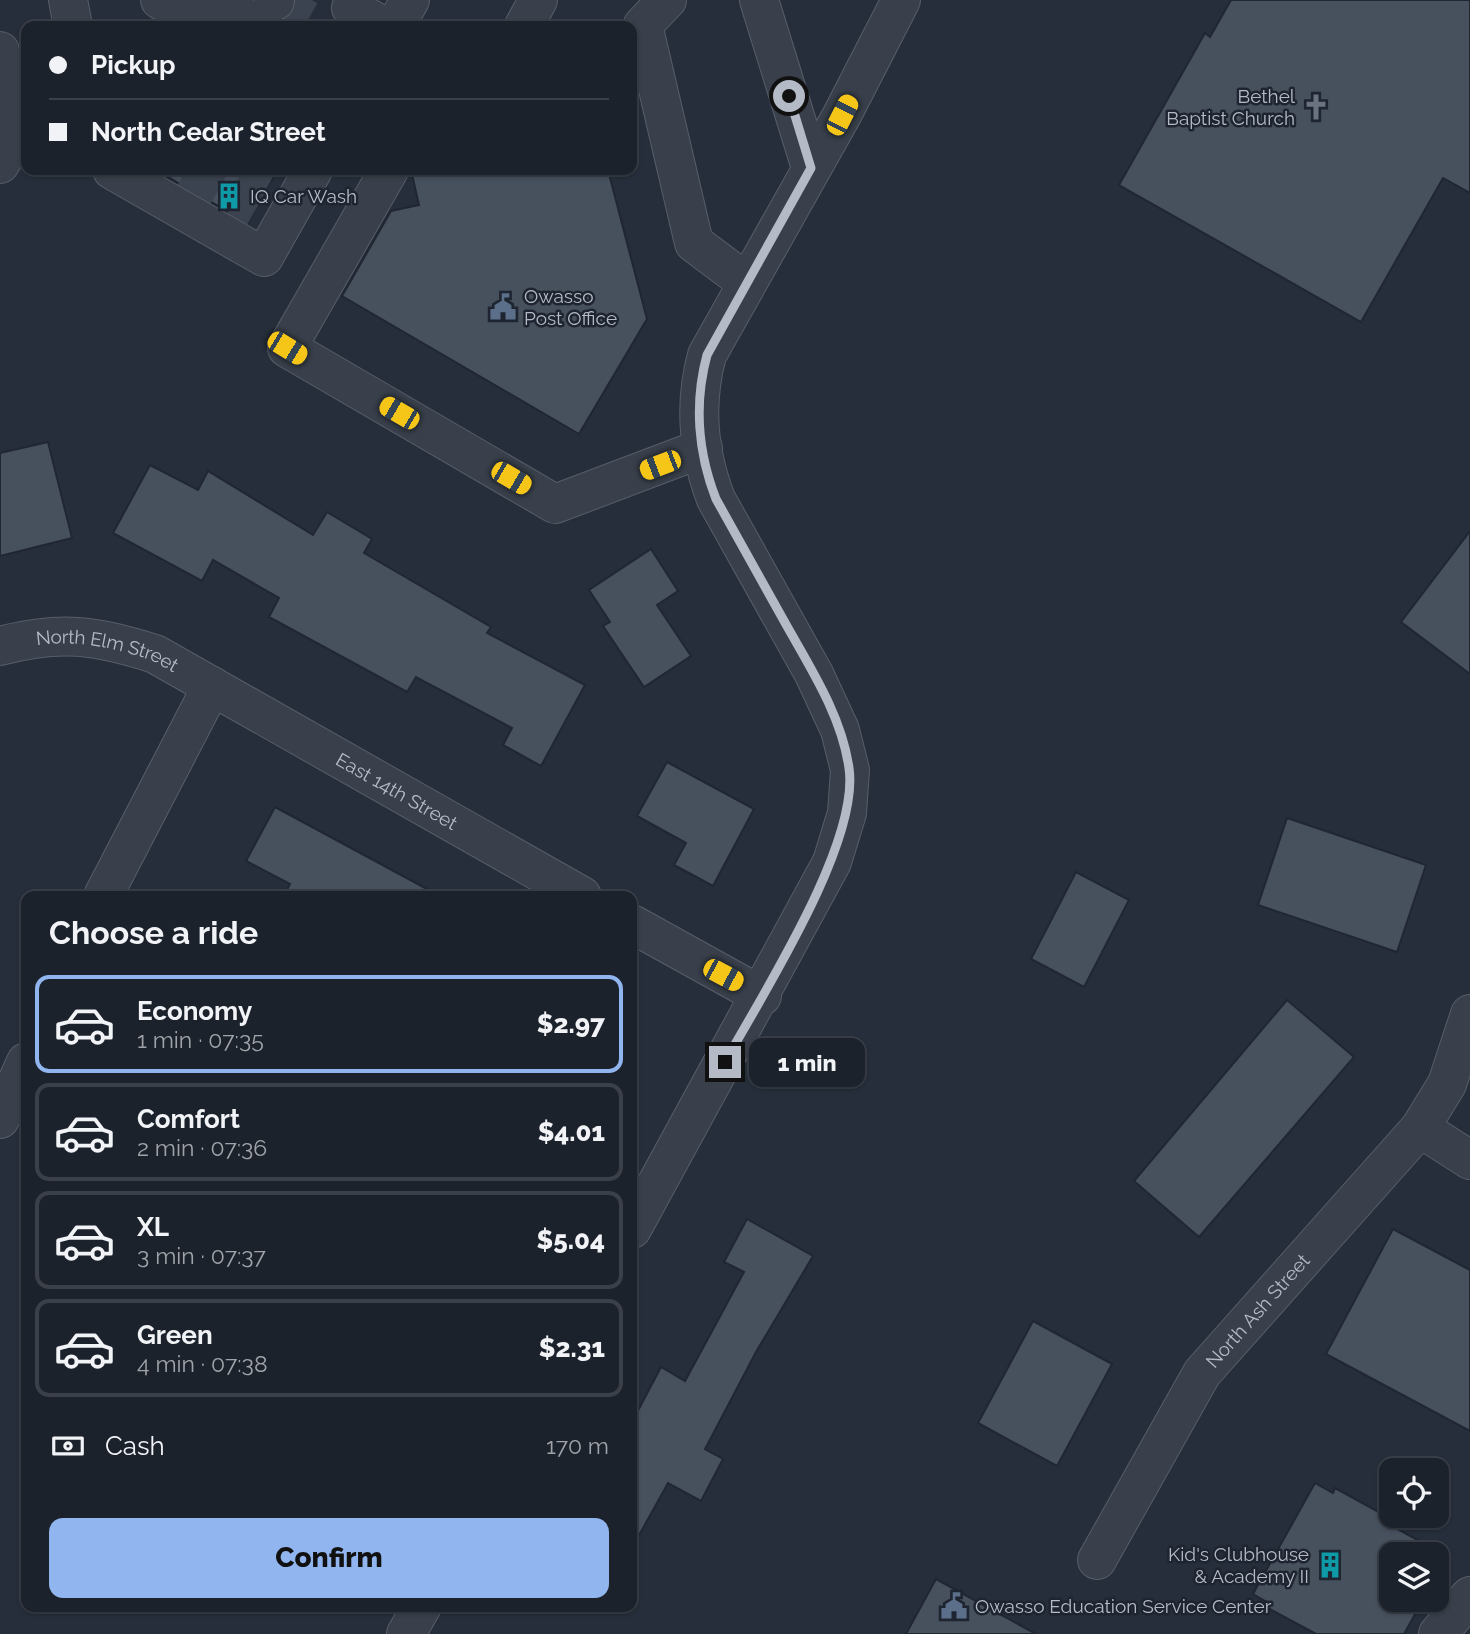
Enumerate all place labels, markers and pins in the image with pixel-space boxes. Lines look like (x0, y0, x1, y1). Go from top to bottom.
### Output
place label: Bethel Baptist Church (1166, 85, 1296, 129)
church icon: Bethel Baptist Church (1301, 92, 1331, 122)
building icon: IQ Car Wash (214, 181, 244, 211)
place label: IQ Car Wash (250, 185, 357, 207)
place label: Owasso Post Office (524, 285, 617, 329)
public building icon: Owasso Post Office (488, 292, 518, 322)
place label: Kid's Clubhouse & Academy II (1168, 1543, 1309, 1587)
building icon: Kid's Clubhouse & Academy II (1315, 1550, 1345, 1580)
public building icon: Owasso Education Service Center (939, 1591, 969, 1621)
place label: Owasso Education Service Center (975, 1595, 1272, 1617)

